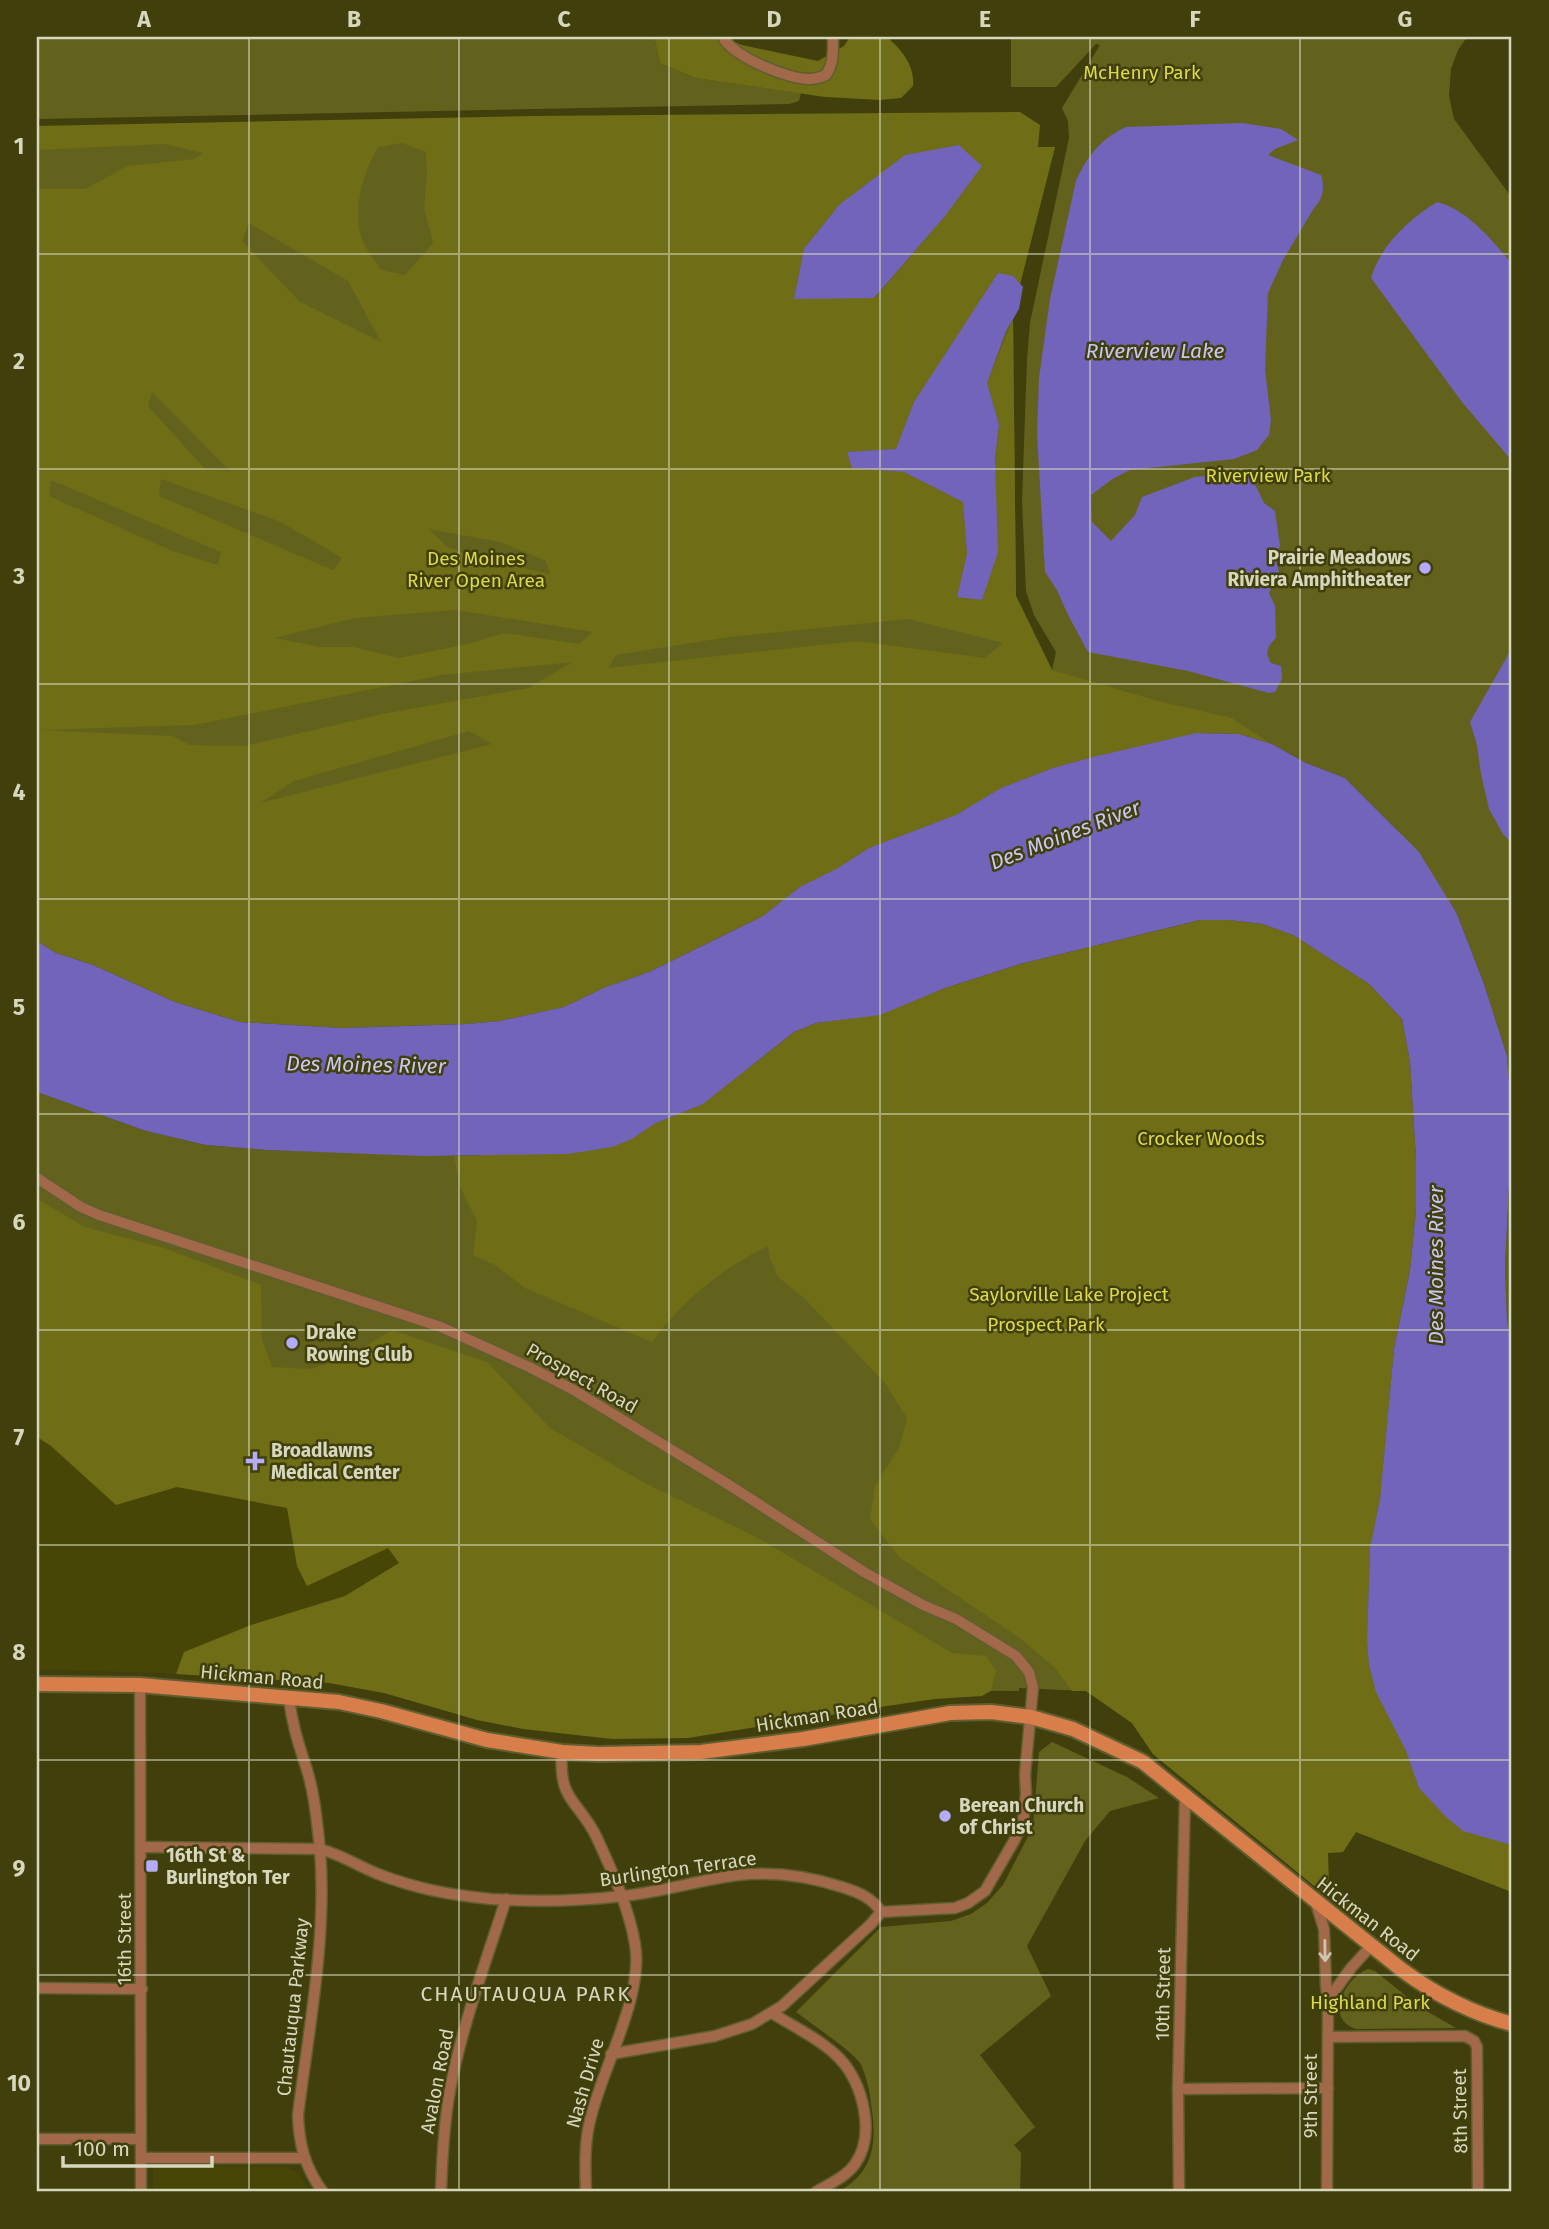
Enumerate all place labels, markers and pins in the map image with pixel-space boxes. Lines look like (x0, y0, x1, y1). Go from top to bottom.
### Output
place label: Prairie Meadows Riviera Amphitheater (1227, 546, 1411, 591)
marker: Prairie Meadows Riviera Amphitheater (1417, 560, 1433, 576)
place label: Drake Rowing Club (306, 1321, 413, 1366)
marker: Drake Rowing Club (284, 1335, 300, 1351)
place label: Broadlawns Medical Center (271, 1439, 400, 1484)
marker: Broadlawns Medical Center (245, 1451, 265, 1471)
place label: Berean Church of Christ (959, 1794, 1084, 1839)
marker: Berean Church of Christ (937, 1808, 953, 1824)
place label: 16th St & Burlington Ter (166, 1844, 290, 1889)
marker: 16th St & Burlington Ter (144, 1858, 160, 1874)

